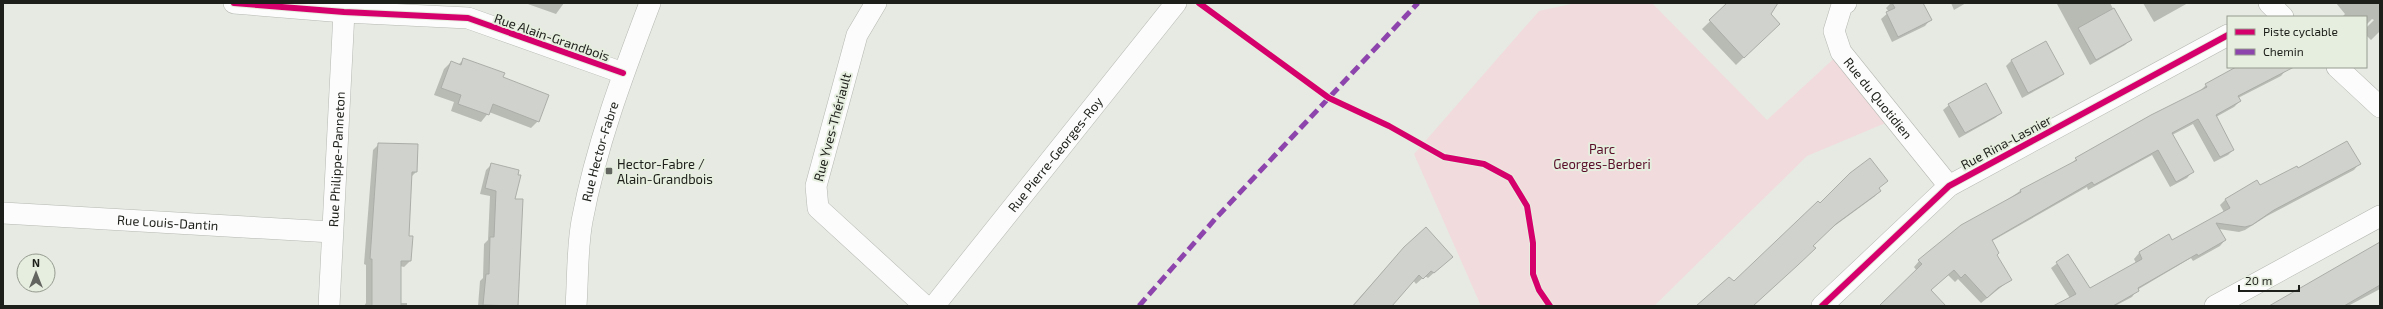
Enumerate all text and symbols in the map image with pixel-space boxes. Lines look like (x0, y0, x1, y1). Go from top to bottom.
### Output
street label: Rue Alain-Grandbois (492, 10, 612, 64)
legend (2227, 16, 2367, 68)
text: Piste cyclable (2263, 24, 2338, 38)
text: Chemin (2263, 44, 2304, 58)
street label: Rue du Quotidien (1841, 54, 1916, 142)
street label: Rue Yves-Thériault (810, 71, 854, 183)
street label: Rue Philippe-Panneton (325, 91, 348, 227)
street label: Rue Pierre-Georges-Roy (1004, 94, 1106, 215)
street label: Rue Hector-Fabre (578, 99, 622, 203)
street label: Rue Rina-Lasnier (1958, 111, 2054, 173)
park label: Parc Georges-Berberi (1553, 141, 1651, 172)
place label: Hector-Fabre / Alain-Grandbois (617, 156, 713, 187)
marker: Hector-Fabre / Alain-Grandbois (604, 166, 614, 176)
street label: Rue Louis-Dantin (117, 212, 219, 233)
north arrow (16, 253, 56, 293)
text: N (32, 256, 40, 269)
scale bar (2239, 267, 2299, 293)
text: 20 m (2245, 273, 2272, 287)

